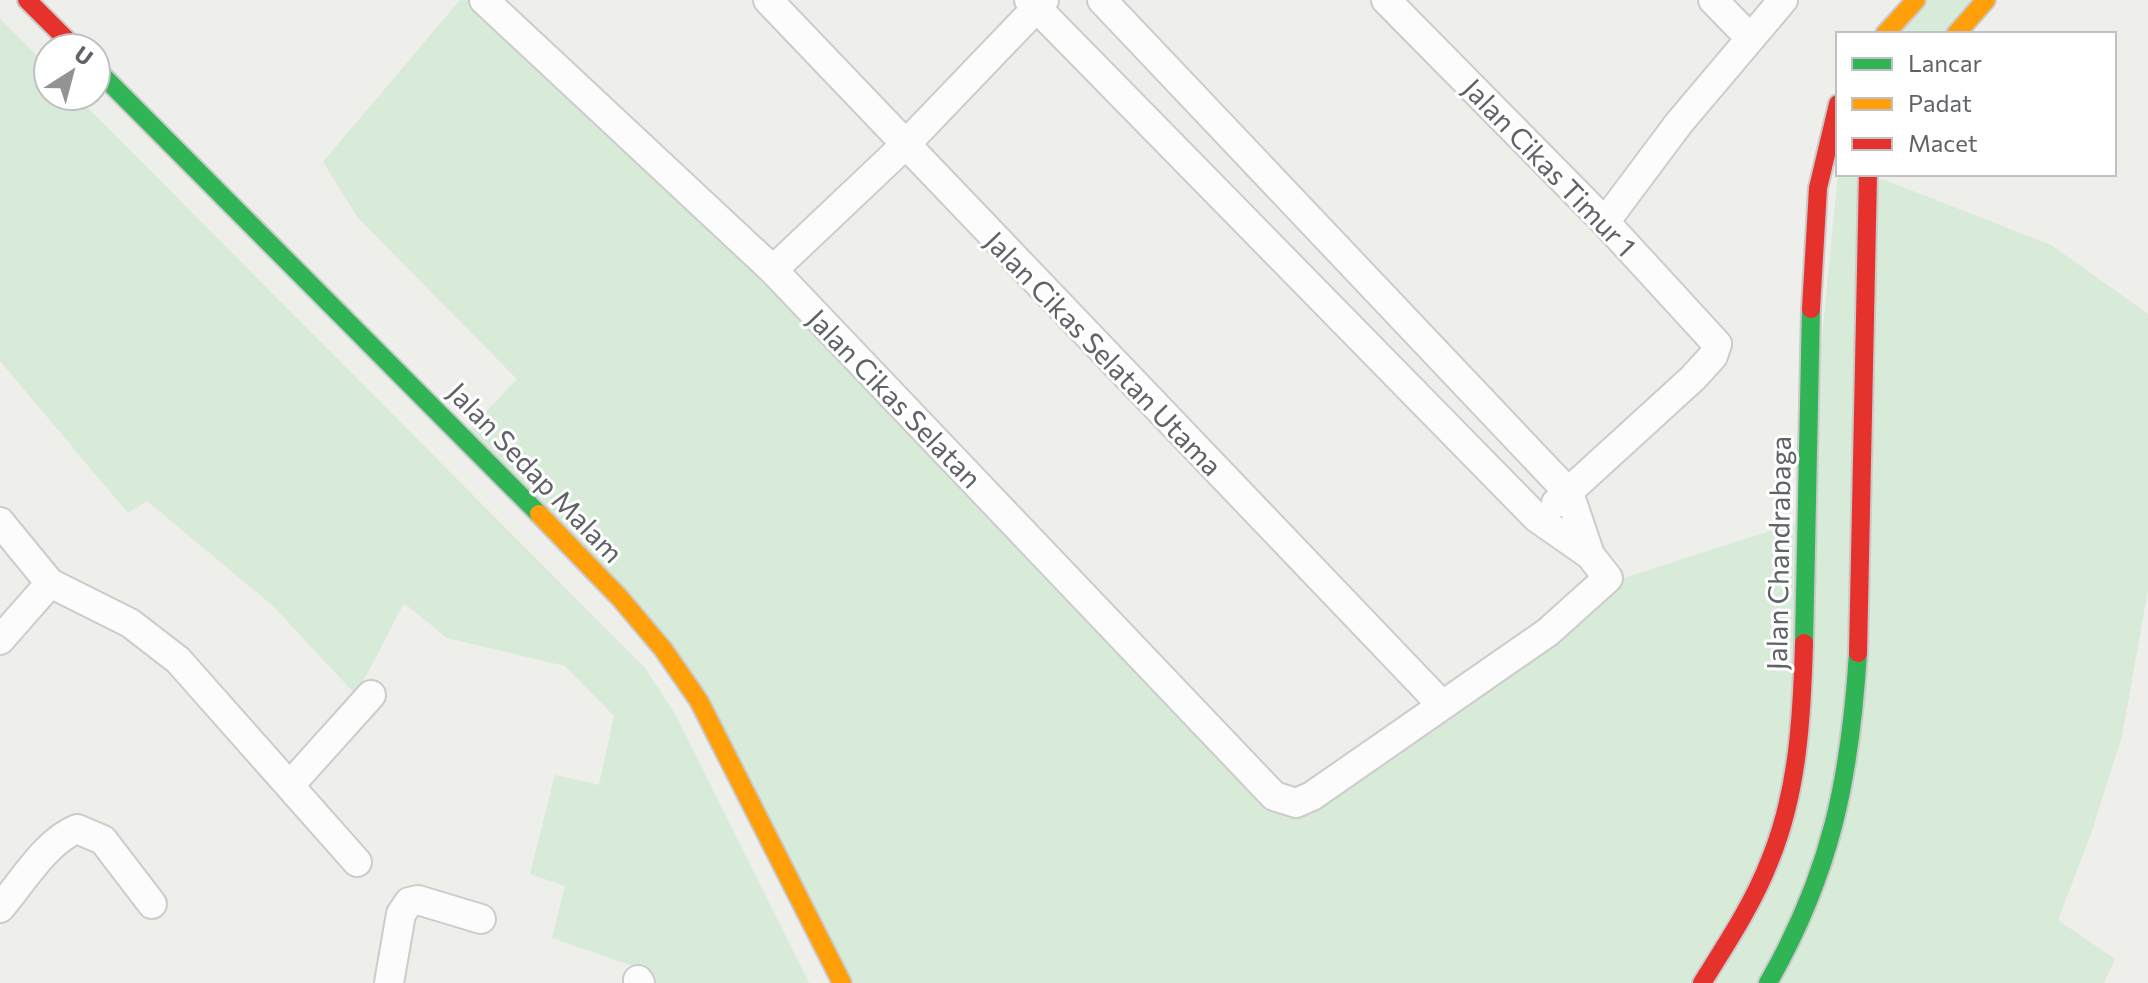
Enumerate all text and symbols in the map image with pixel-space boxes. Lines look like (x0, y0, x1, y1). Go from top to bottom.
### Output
north arrow (32, 32, 112, 112)
legend (1836, 32, 2116, 176)
text: U (70, 40, 98, 71)
text: Lancar (1908, 48, 1982, 77)
street label: Jalan Cikas Timur 1 (1457, 71, 1643, 263)
text: Padat (1908, 88, 1972, 117)
text: Macet (1908, 128, 1978, 157)
street label: Jalan Cikas Selatan Utama (978, 224, 1230, 482)
street label: Jalan Cikas Selatan (801, 302, 989, 494)
street label: Jalan Sedap Malam (441, 375, 631, 569)
street label: Jalan Chandrabaga (1759, 436, 1797, 670)

